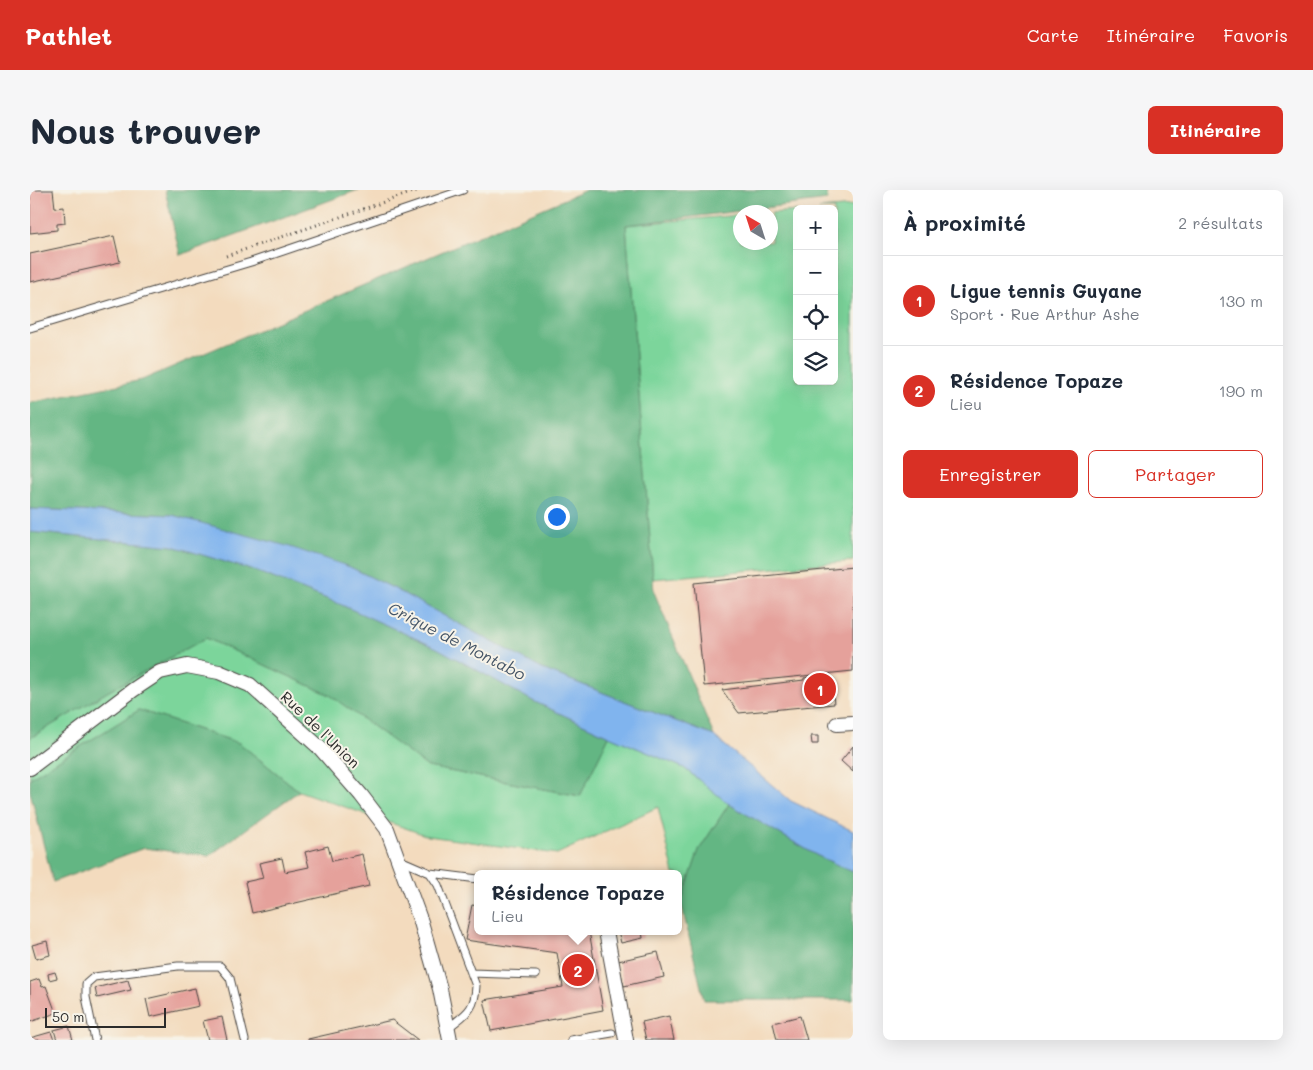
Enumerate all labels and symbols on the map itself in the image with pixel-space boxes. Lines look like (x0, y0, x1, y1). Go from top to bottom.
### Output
north arrow (733, 205, 778, 250)
your location (544, 504, 570, 530)
water label: Crique de Montabo (385, 597, 530, 684)
pin: 1 (804, 670, 836, 708)
street label: Rue de l'Union (277, 686, 365, 772)
pin: 2 (562, 951, 594, 989)
scale bar (45, 1005, 166, 1028)

